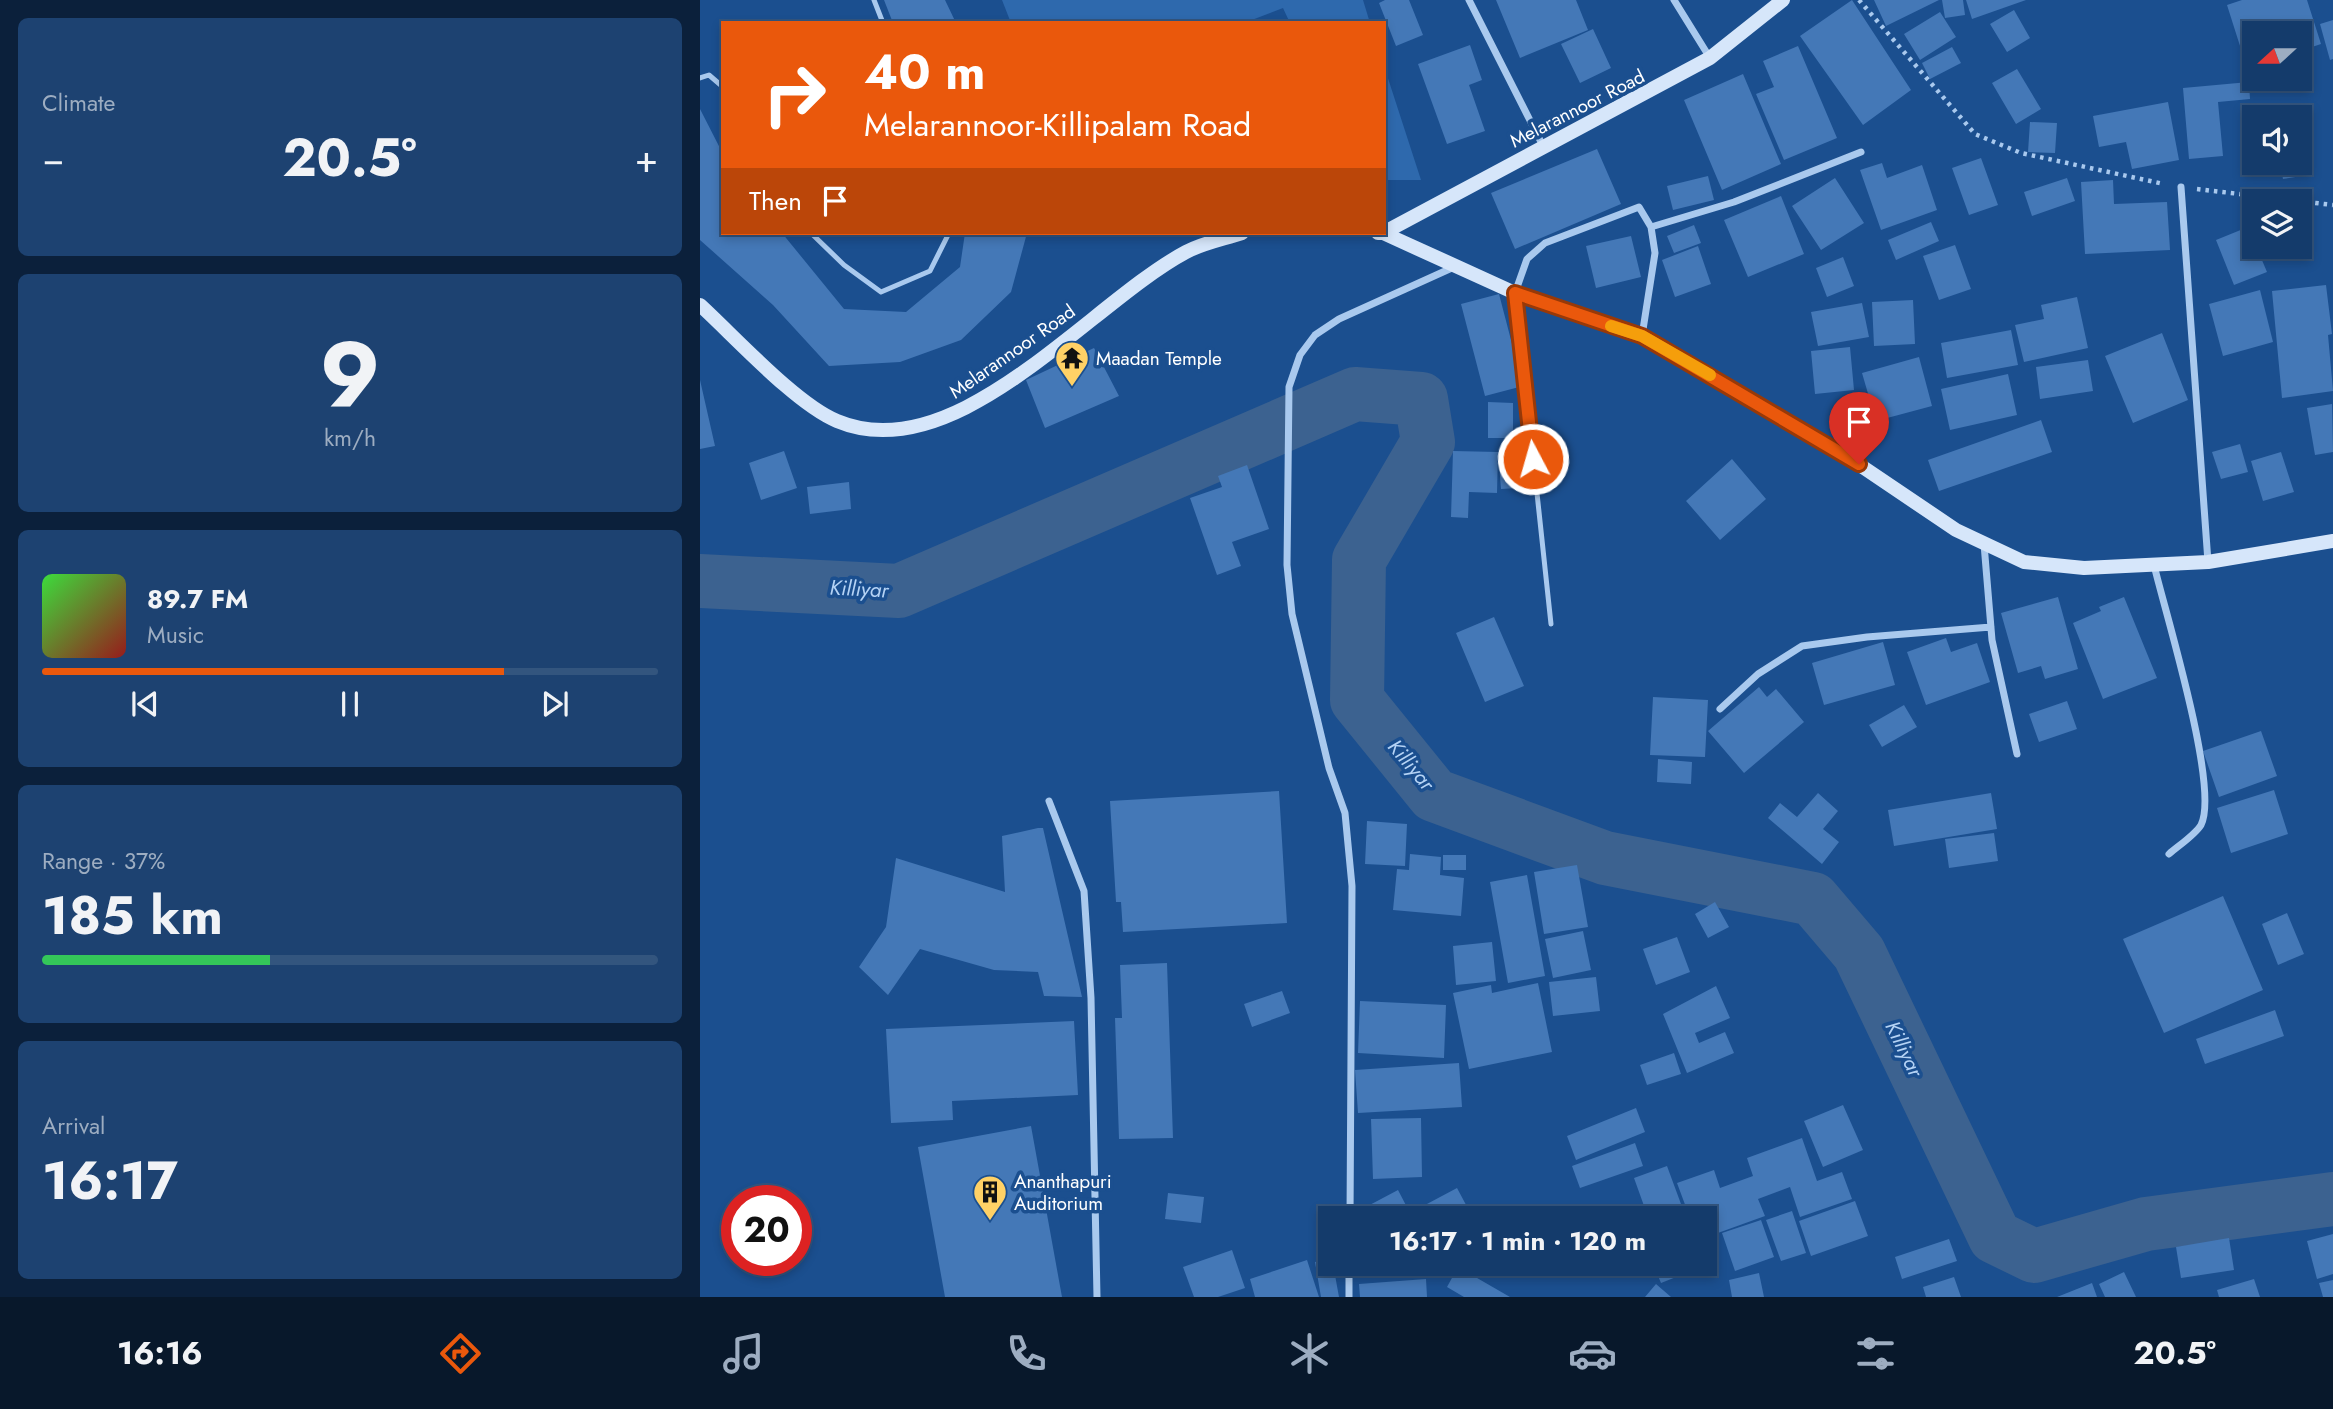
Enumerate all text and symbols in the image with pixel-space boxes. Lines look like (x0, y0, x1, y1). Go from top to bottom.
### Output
north arrow (2242, 21, 2312, 91)
map controls (2242, 21, 2312, 259)
text: 40 m (864, 37, 986, 107)
icon: right (749, 49, 840, 140)
street label: Melarannoor Road (1505, 63, 1649, 154)
text: Climate (42, 86, 115, 120)
text: Melarannoor-Killipalam Road (864, 102, 1251, 148)
button: sound (2242, 105, 2312, 175)
text: 20.5° (282, 120, 417, 196)
text: − (42, 131, 64, 186)
text: + (635, 131, 658, 186)
text: Then (749, 182, 802, 220)
icon: arrive (816, 182, 854, 220)
button: layers (2242, 189, 2312, 259)
street label: Melarannoor Road (944, 298, 1081, 405)
text: 9 (320, 310, 380, 441)
temple icon: Maadan Temple (1053, 339, 1091, 388)
place label: Maadan Temple (1096, 345, 1222, 372)
pin (1829, 392, 1889, 464)
icon: arrive (1840, 403, 1878, 441)
text: km/h (324, 421, 376, 455)
position arrow (1496, 422, 1570, 496)
water label: Killiyar (829, 572, 890, 606)
text: 89.7 FM (147, 580, 248, 618)
text: Music (147, 618, 204, 652)
icon: previous (126, 685, 164, 723)
icon: pause (331, 685, 369, 723)
icon: next (536, 685, 574, 723)
water label: Killiyar (1381, 733, 1442, 798)
text: Range · 37% (42, 844, 165, 878)
text: 185 km (42, 878, 223, 954)
water label: Killiyar (1878, 1016, 1931, 1083)
text: Arrival (42, 1109, 105, 1143)
text: 16:17 (42, 1143, 178, 1219)
place label: Ananthapuri Auditorium (1014, 1168, 1112, 1217)
building icon: Ananthapuri Auditorium (971, 1173, 1009, 1222)
speed limit sign: 20 (721, 1185, 812, 1276)
text: 16:17 · 1 min · 120 m (1389, 1222, 1646, 1260)
icon: directions (436, 1329, 485, 1378)
icon: music (719, 1329, 768, 1378)
icon: phone (1002, 1329, 1051, 1378)
icon: climate (1285, 1329, 1334, 1378)
icon: car (1568, 1329, 1617, 1378)
icon: filters (1851, 1329, 1900, 1378)
text: 16:16 (117, 1330, 203, 1376)
text: 20.5° (2133, 1330, 2216, 1376)

